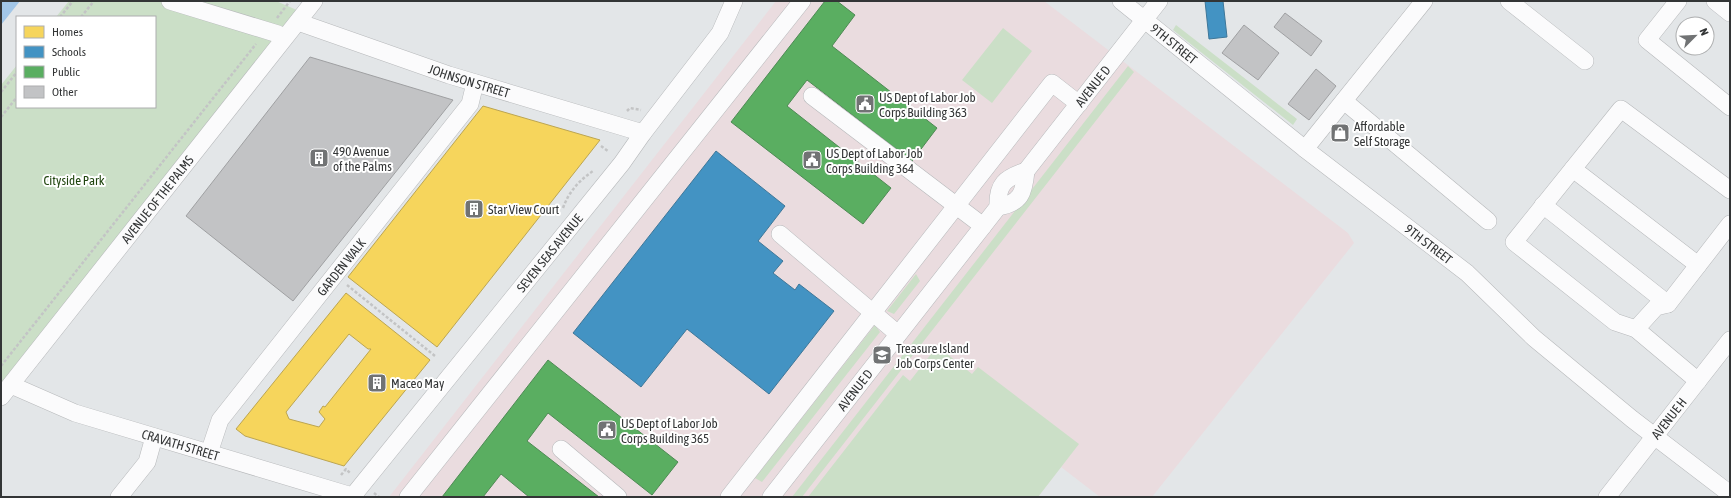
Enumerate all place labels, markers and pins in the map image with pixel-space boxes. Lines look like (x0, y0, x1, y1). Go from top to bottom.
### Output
place label: US Dept of Labor Job Corps Building 363 (879, 90, 976, 120)
public building icon: US Dept of Labor Job Corps Building 363 (854, 93, 876, 115)
place label: Affordable Self Storage (1354, 119, 1410, 149)
shop icon: Affordable Self Storage (1329, 122, 1351, 144)
place label: 490 Avenue of the Palms (333, 144, 392, 174)
place label: US Dept of Labor Job Corps Building 364 (826, 146, 923, 176)
building icon: 490 Avenue of the Palms (308, 147, 330, 169)
public building icon: US Dept of Labor Job Corps Building 364 (801, 149, 823, 171)
building icon: Star View Court (463, 198, 485, 220)
place label: Star View Court (488, 202, 559, 217)
place label: Treasure Island Job Corps Center (896, 341, 974, 371)
school or university icon: Treasure Island Job Corps Center (871, 344, 893, 366)
building icon: Maceo May (366, 372, 388, 394)
place label: Maceo May (391, 376, 445, 391)
place label: US Dept of Labor Job Corps Building 365 (621, 416, 718, 446)
public building icon: US Dept of Labor Job Corps Building 365 (596, 419, 618, 441)

